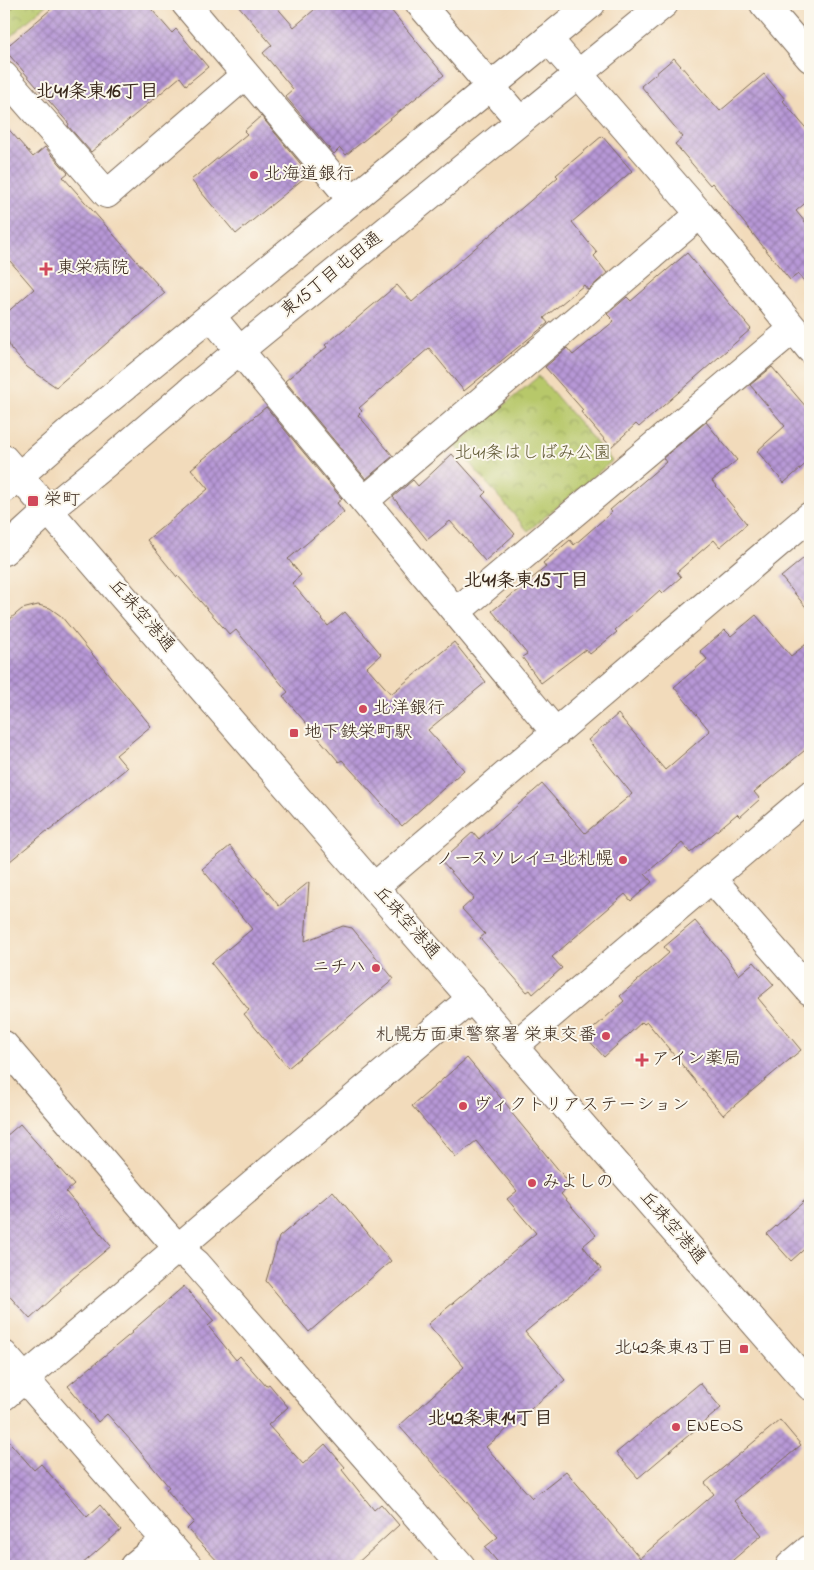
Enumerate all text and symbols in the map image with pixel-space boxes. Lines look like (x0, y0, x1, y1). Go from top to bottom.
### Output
district label: 北41条東16丁目 (35, 79, 159, 106)
place label: 北海道銀行 (264, 162, 354, 188)
marker: 北海道銀行 (248, 169, 260, 181)
street label: 東15丁目屯田通 (276, 226, 388, 324)
place label: 東栄病院 (57, 256, 129, 282)
marker: 東栄病院 (39, 262, 53, 276)
park label: 北41条はしばみ公園 (454, 441, 612, 467)
place label: 栄町 (44, 488, 80, 514)
marker: 栄町 (26, 494, 40, 508)
district label: 北41条東15丁目 (463, 568, 589, 595)
street label: 丘珠空港通 (102, 574, 180, 658)
place label: 北洋銀行 (373, 696, 445, 722)
marker: 北洋銀行 (357, 703, 369, 715)
place label: 地下鉄栄町駅 (304, 720, 412, 746)
marker: 地下鉄栄町駅 (288, 727, 300, 739)
place label: ノースソレイユ北札幌 (436, 847, 613, 873)
marker: ノースソレイユ北札幌 (617, 854, 629, 866)
street label: 丘珠空港通 (367, 881, 445, 965)
place label: ニチハ (312, 955, 366, 981)
marker: ニチハ (370, 962, 382, 974)
place label: 札幌方面東警察署 栄東交番 (376, 1023, 596, 1049)
marker: 札幌方面東警察署 栄東交番 (600, 1030, 612, 1042)
place label: アイン薬局 (652, 1047, 741, 1073)
marker: アイン薬局 (636, 1054, 648, 1066)
place label: ヴィクトリアステーション (473, 1093, 690, 1119)
marker: ヴィクトリアステーション (457, 1100, 469, 1112)
place label: みよしの (542, 1170, 614, 1196)
marker: みよしの (526, 1177, 538, 1189)
street label: 丘珠空港通 (633, 1186, 711, 1270)
place label: 北42条東13丁目 (614, 1336, 734, 1362)
marker: 北42条東13丁目 (738, 1343, 750, 1355)
district label: 北42条東14丁目 (427, 1406, 553, 1433)
place label: ENEOS (686, 1414, 743, 1440)
marker: ENEOS (670, 1421, 682, 1433)

